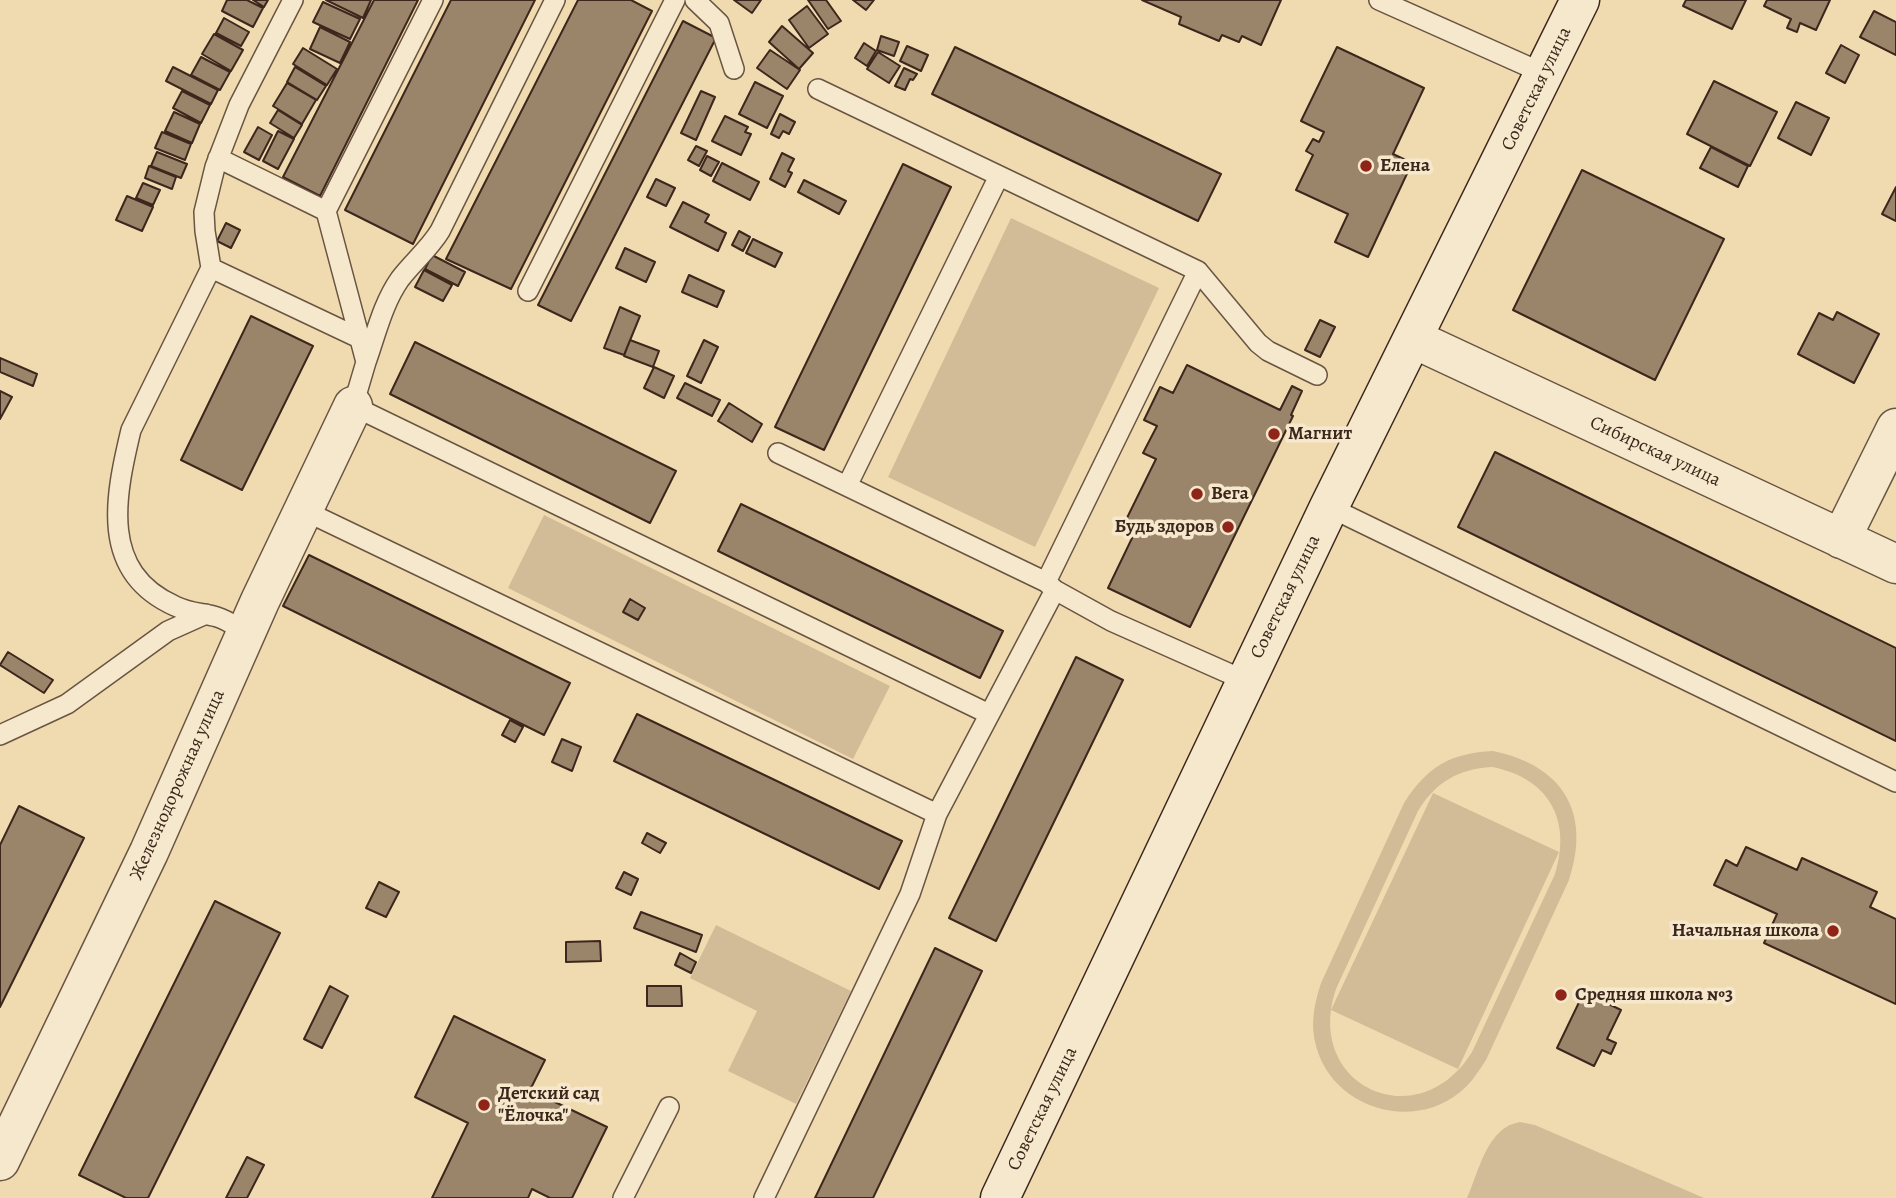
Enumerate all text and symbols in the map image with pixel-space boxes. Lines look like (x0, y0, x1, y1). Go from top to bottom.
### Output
street label: Советская улица (1497, 23, 1577, 155)
place label: Елена (1380, 155, 1430, 177)
marker: Елена (1358, 158, 1374, 174)
street label: Сибирская улица (1586, 412, 1724, 492)
place label: Магнит (1288, 423, 1352, 445)
marker: Магнит (1266, 426, 1282, 442)
place label: Вега (1211, 483, 1249, 505)
marker: Вега (1189, 486, 1205, 502)
place label: Будь здоров (1114, 516, 1214, 538)
marker: Будь здоров (1220, 519, 1236, 535)
street label: Советская улица (1246, 531, 1326, 663)
street label: Железнодорожная улица (126, 686, 230, 884)
place label: Начальная школа (1672, 920, 1819, 942)
marker: Начальная школа (1825, 923, 1841, 939)
place label: Средняя школа №3 (1575, 984, 1733, 1006)
marker: Средняя школа №3 (1553, 987, 1569, 1003)
street label: Советская улица (1003, 1043, 1083, 1175)
place label: Детский сад "Ёлочка" (498, 1083, 600, 1127)
marker: Детский сад "Ёлочка" (476, 1097, 492, 1113)

